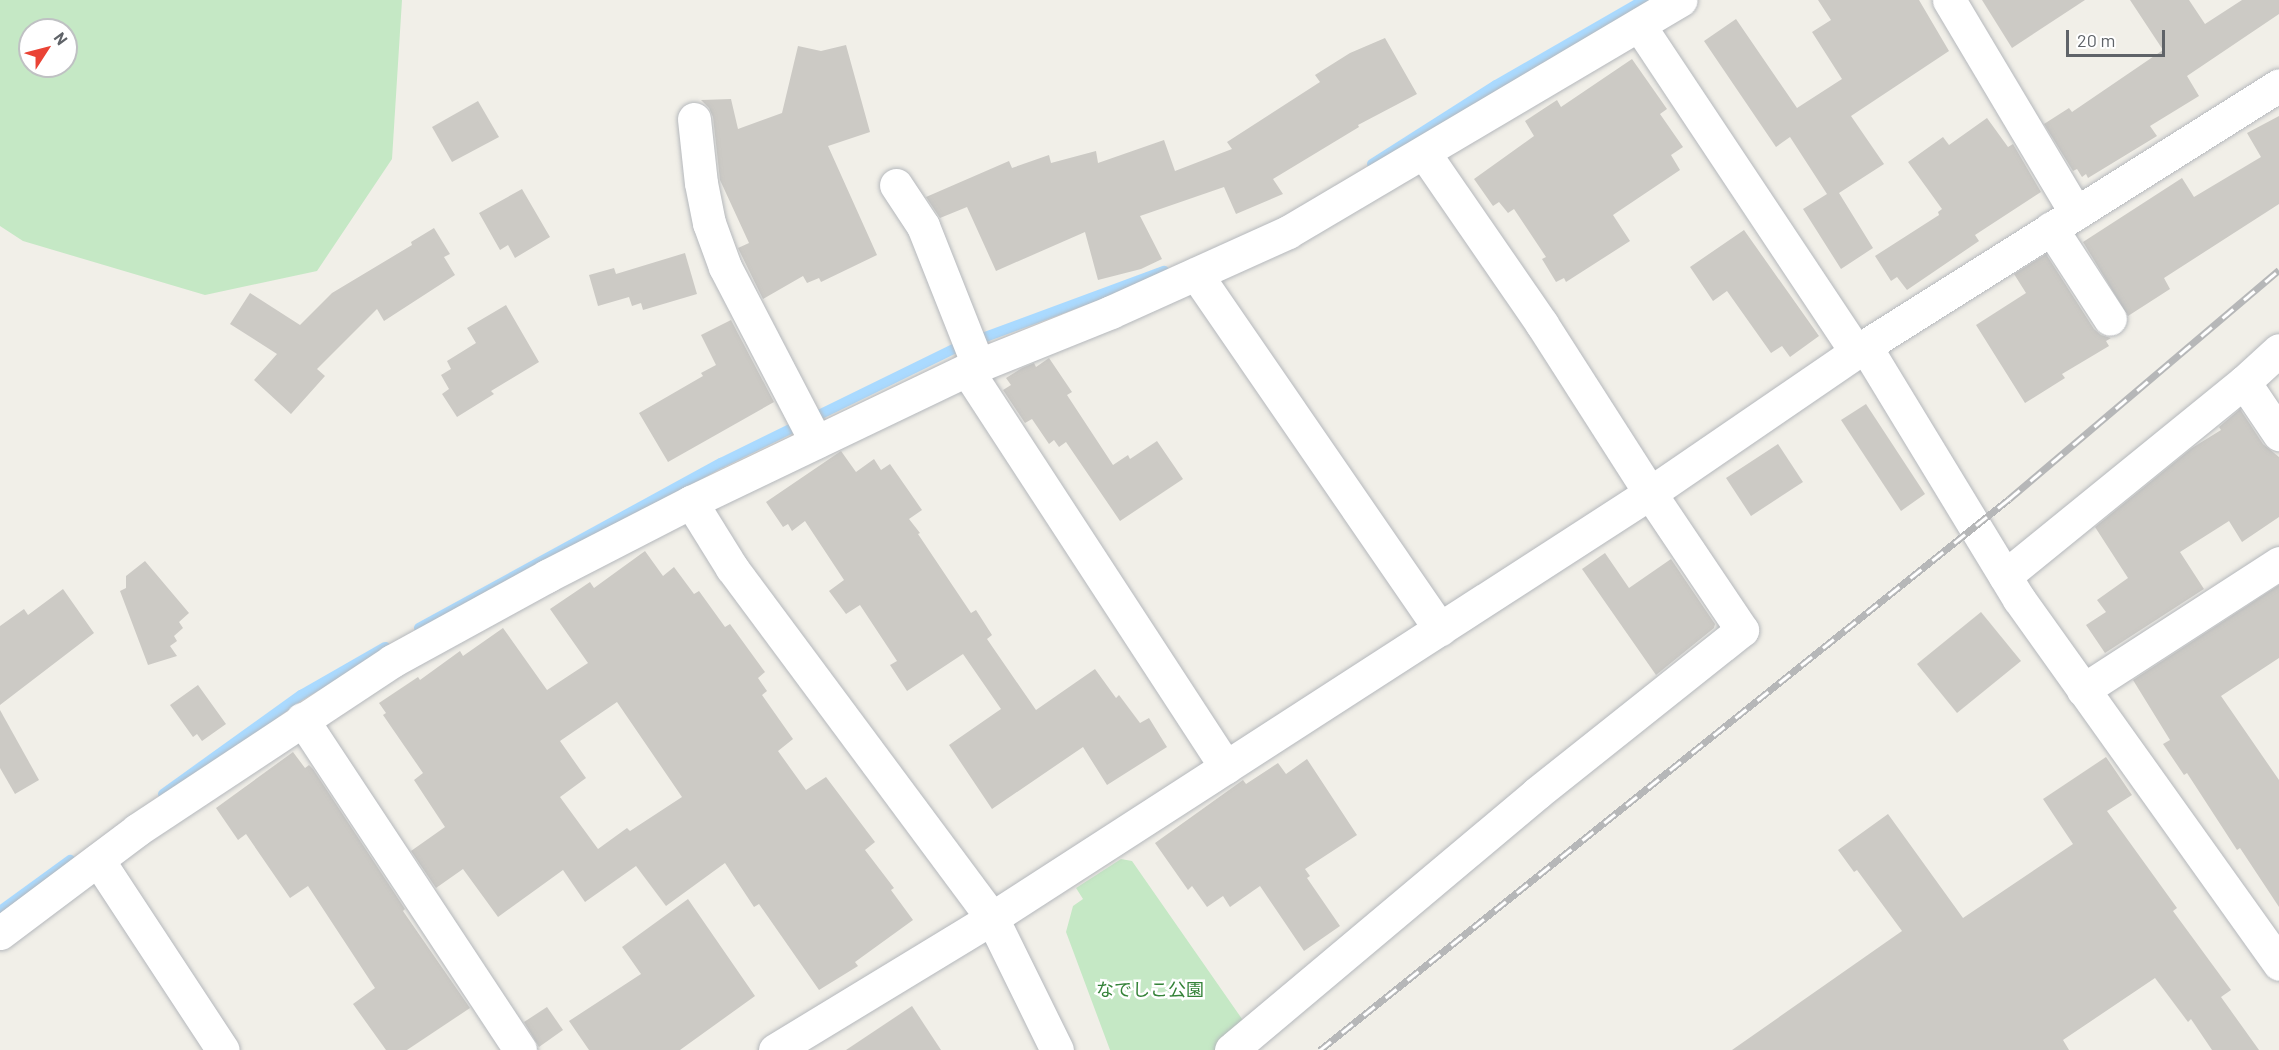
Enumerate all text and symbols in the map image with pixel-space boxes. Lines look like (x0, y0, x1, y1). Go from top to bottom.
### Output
north arrow (18, 18, 78, 78)
scale bar (2069, 18, 2168, 56)
text: N (51, 28, 72, 48)
text: 20 m (2077, 29, 2115, 51)
park label: なでしこ公園 (1096, 978, 1204, 1000)

